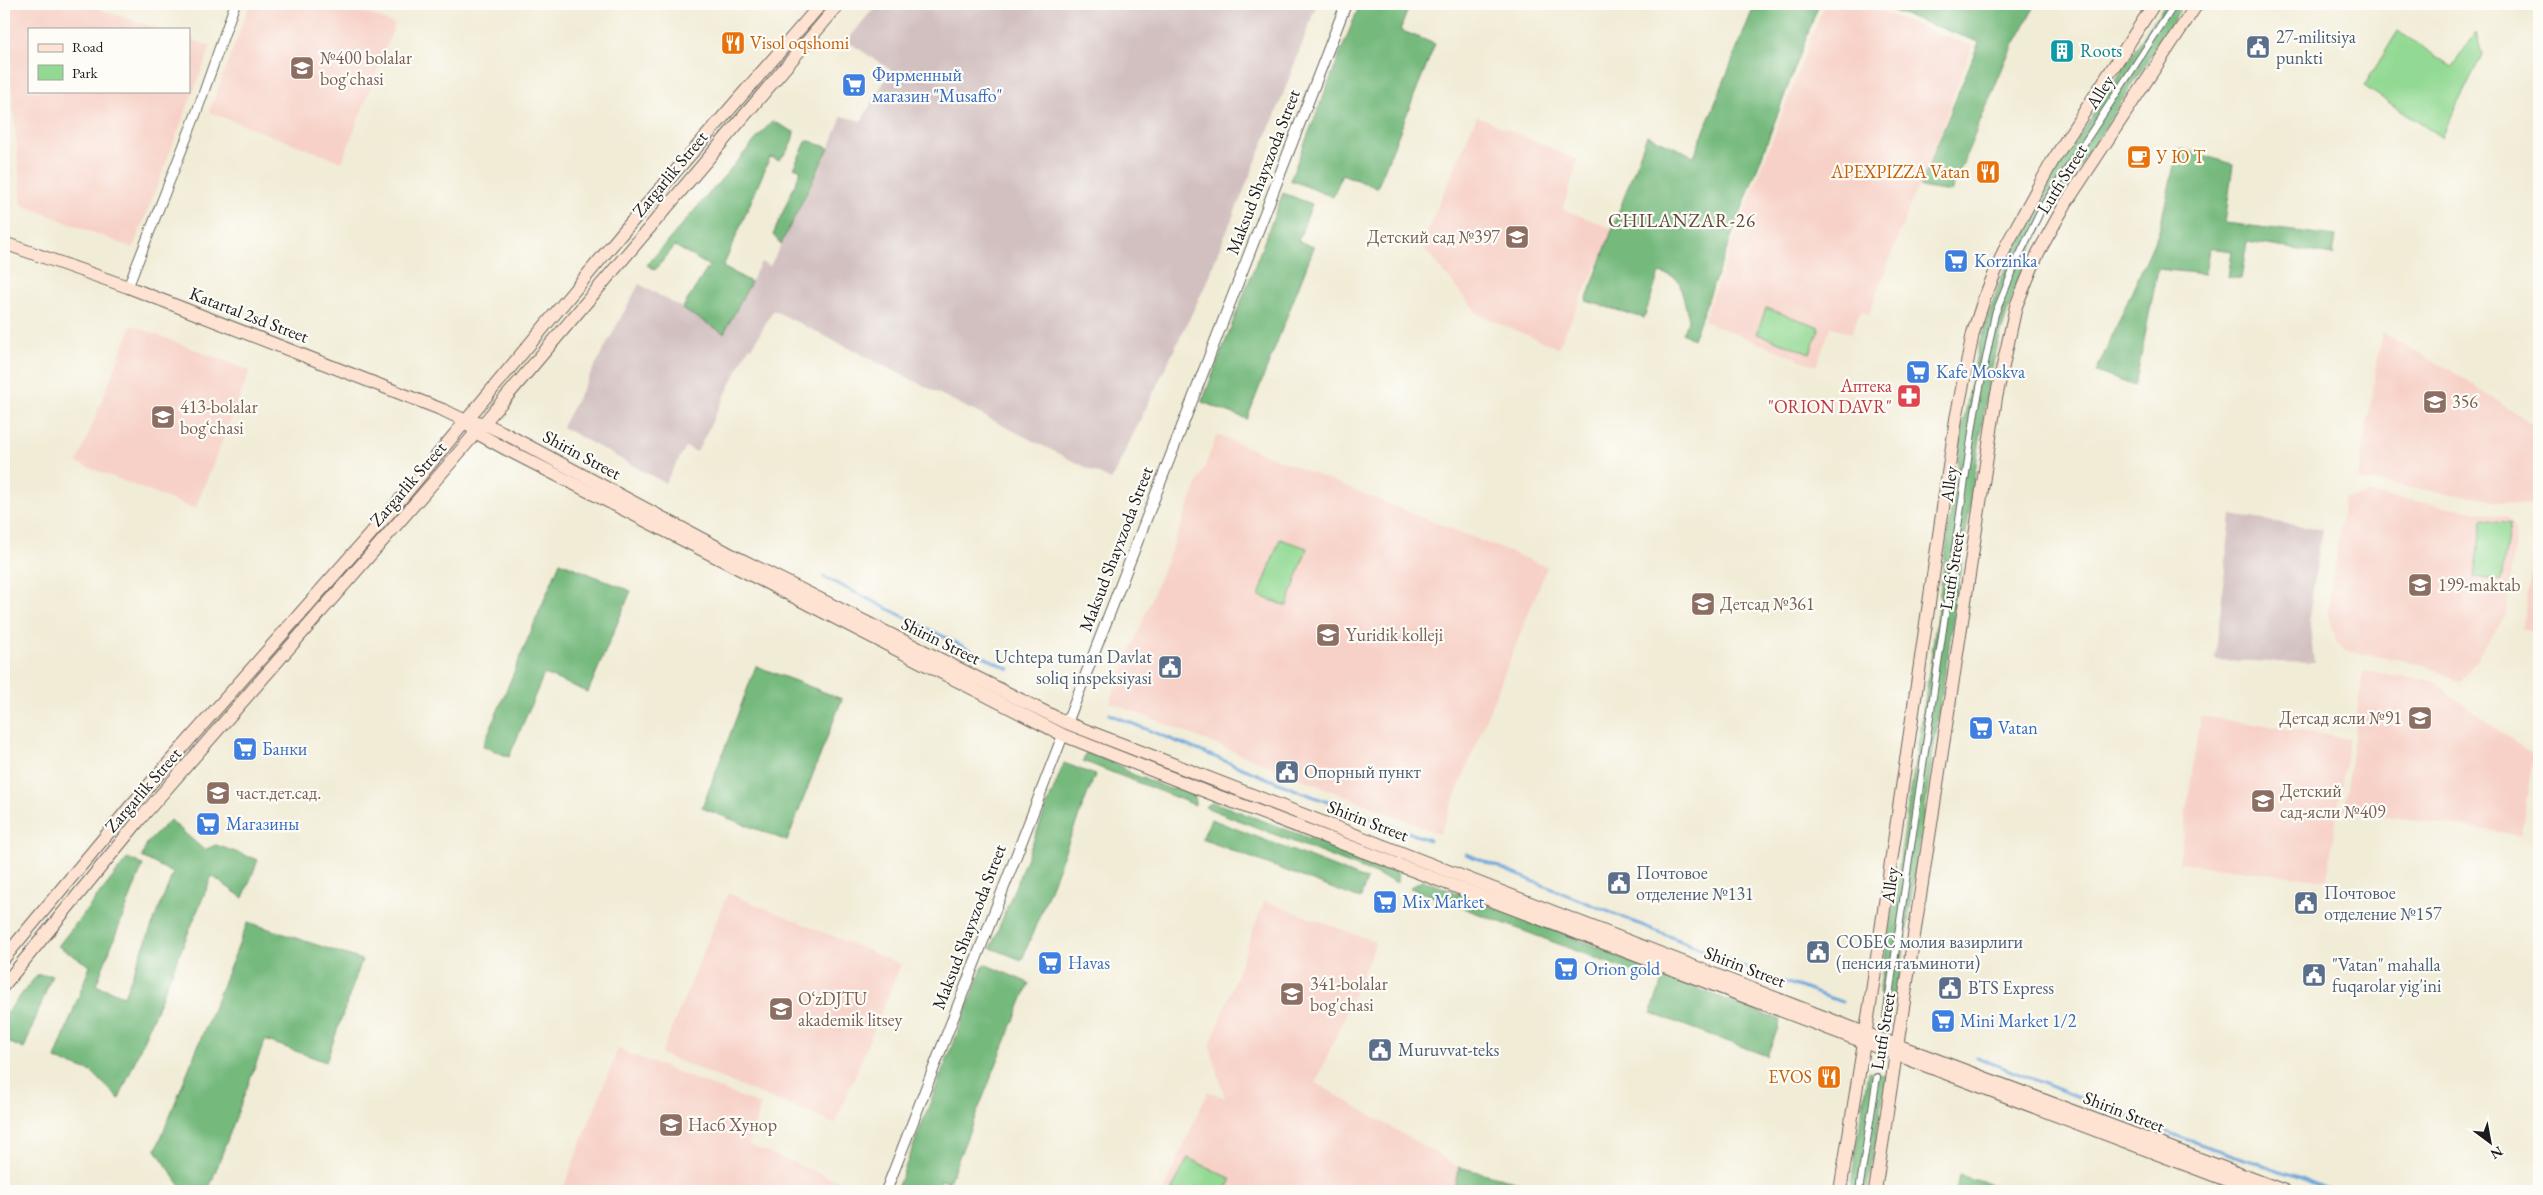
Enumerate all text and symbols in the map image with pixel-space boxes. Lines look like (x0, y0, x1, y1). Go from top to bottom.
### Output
place label: 27-militsiya punkti (2276, 25, 2357, 69)
legend (28, 28, 190, 92)
restaurant icon: Visol oqshomi (720, 30, 746, 56)
place label: Visol oqshomi (750, 31, 850, 54)
public building icon: 27-militsiya punkti (2245, 34, 2271, 60)
text: Road (72, 37, 104, 56)
building icon: Roots (2049, 38, 2075, 64)
place label: Roots (2080, 39, 2122, 62)
place label: №400 bolalar bog'chasi (320, 46, 412, 90)
school or university icon: №400 bolalar bog'chasi (289, 55, 315, 81)
text: Park (72, 63, 99, 82)
place label: Фирменный магазин "Musaffo" (872, 63, 1003, 107)
street label: Alley (2080, 70, 2119, 114)
supermarket icon: Фирменный магазин "Musaffo" (841, 72, 867, 98)
street label: Maksud Shayxzoda Street (1220, 86, 1305, 258)
street label: Zargarlik Street (627, 126, 713, 221)
street label: Lutfi Street (2031, 139, 2092, 218)
cafe icon: У Ю Т (2126, 144, 2152, 170)
place label: У Ю Т (2155, 145, 2206, 168)
restaurant icon: APEXPIZZA Vatan (1975, 159, 2001, 185)
place label: APEXPIZZA Vatan (1830, 160, 1970, 183)
district label: CHILANZAR-26 (1608, 208, 1756, 233)
school or university icon: Детский сад №397 (1504, 224, 1530, 250)
place label: Детский сад №397 (1367, 225, 1500, 248)
supermarket icon: Korzinka (1943, 248, 1969, 274)
place label: Korzinka (1974, 249, 2038, 272)
street label: Katartal 2sd Street (186, 281, 312, 348)
supermarket icon: Kafe Moskva (1905, 359, 1931, 385)
place label: Kafe Moskva (1936, 360, 2026, 383)
place label: Аптека "ORION DAVR" (1768, 374, 1893, 418)
pharmacy icon: Аптека "ORION DAVR" (1896, 383, 1922, 409)
school or university icon: 356 (2422, 389, 2448, 415)
place label: 356 (2452, 390, 2478, 413)
place label: 413-bolalar bogʻchasi (180, 395, 258, 439)
school or university icon: 413-bolalar bogʻchasi (150, 404, 176, 430)
street label: Shirin Street (539, 424, 626, 485)
street label: Zargarlik Street (364, 436, 451, 531)
street label: Maksud Shayxzoda Street (1073, 463, 1158, 635)
street label: Alley (1934, 464, 1962, 504)
street label: Lutfi Street (1934, 530, 1969, 611)
school or university icon: 199-maktab (2407, 572, 2433, 598)
place label: 199-maktab (2438, 573, 2521, 596)
school or university icon: Детсад №361 (1690, 591, 1716, 617)
place label: Детсад №361 (1720, 592, 1815, 615)
street label: Shirin Street (898, 612, 985, 670)
school or university icon: Yuridik kolleji (1315, 622, 1341, 648)
place label: Yuridik kolleji (1346, 623, 1444, 646)
place label: Uchtepa tuman Davlat soliq inspeksiyasi (995, 645, 1153, 689)
public building icon: Uchtepa tuman Davlat soliq inspeksiyasi (1157, 654, 1183, 680)
school or university icon: Детсад ясли №91 (2407, 705, 2433, 731)
place label: Детсад ясли №91 (2279, 706, 2402, 729)
supermarket icon: Vatan (1968, 715, 1994, 741)
place label: Vatan (1998, 716, 2038, 739)
supermarket icon: Банки (232, 736, 258, 762)
place label: Банки (262, 737, 308, 760)
street label: Zargarlik Street (99, 742, 186, 837)
public building icon: Опорный пункт (1274, 759, 1300, 785)
place label: Опорный пункт (1304, 760, 1421, 783)
place label: Детский сад-ясли №409 (2280, 779, 2386, 823)
school or university icon: част.дет.сад. (205, 780, 231, 806)
place label: част.дет.сад. (236, 781, 321, 804)
school or university icon: Детский сад-ясли №409 (2250, 788, 2276, 814)
street label: Shirin Street (1324, 795, 1412, 847)
supermarket icon: Магазины (195, 811, 221, 837)
place label: Магазины (226, 812, 299, 835)
street label: Maksud Shayxzoda Street (926, 841, 1011, 1013)
place label: Почтовое отделение №131 (1636, 861, 1754, 905)
street label: Alley (1875, 865, 1903, 905)
public building icon: Почтовое отделение №131 (1606, 870, 1632, 896)
place label: Почтовое отделение №157 (2324, 881, 2442, 925)
supermarket icon: Mix Market (1372, 889, 1398, 915)
place label: Mix Market (1402, 890, 1484, 913)
public building icon: Почтовое отделение №157 (2293, 890, 2319, 916)
place label: СОБЕС молия вазирлиги (пенсия таъминоти) (1836, 930, 2024, 974)
public building icon: СОБЕС молия вазирлиги (пенсия таъминоти) (1805, 939, 1831, 965)
street label: Shirin Street (1701, 941, 1789, 993)
supermarket icon: Havas (1037, 950, 1063, 976)
place label: Havas (1068, 951, 1110, 974)
place label: "Vatan" mahalla fuqarolar yig'ini (2332, 953, 2442, 997)
supermarket icon: Orion gold (1553, 956, 1579, 982)
place label: Orion gold (1584, 957, 1661, 980)
public building icon: "Vatan" mahalla fuqarolar yig'ini (2301, 962, 2327, 988)
place label: 341-bolalar bog'chasi (1310, 972, 1388, 1016)
public building icon: BTS Express (1937, 975, 1963, 1001)
place label: BTS Express (1968, 976, 2054, 999)
school or university icon: 341-bolalar bog'chasi (1279, 981, 1305, 1007)
place label: OʻzDJTU akademik litsey (798, 987, 903, 1031)
street label: Lutfi Street (1865, 990, 1900, 1071)
school or university icon: OʻzDJTU akademik litsey (768, 996, 794, 1022)
supermarket icon: Mini Market 1/2 (1930, 1008, 1956, 1034)
place label: Mini Market 1/2 (1960, 1009, 2077, 1032)
public building icon: Muruvvat-teks (1367, 1037, 1393, 1063)
place label: Muruvvat-teks (1398, 1038, 1500, 1061)
restaurant icon: EVOS (1816, 1064, 1842, 1090)
place label: EVOS (1768, 1065, 1812, 1088)
street label: Shirin Street (2080, 1086, 2168, 1138)
school or university icon: Насб Хунор (658, 1112, 684, 1138)
place label: Насб Хунор (688, 1113, 777, 1136)
north arrow (2466, 1118, 2516, 1168)
text: N (2487, 1142, 2506, 1164)

